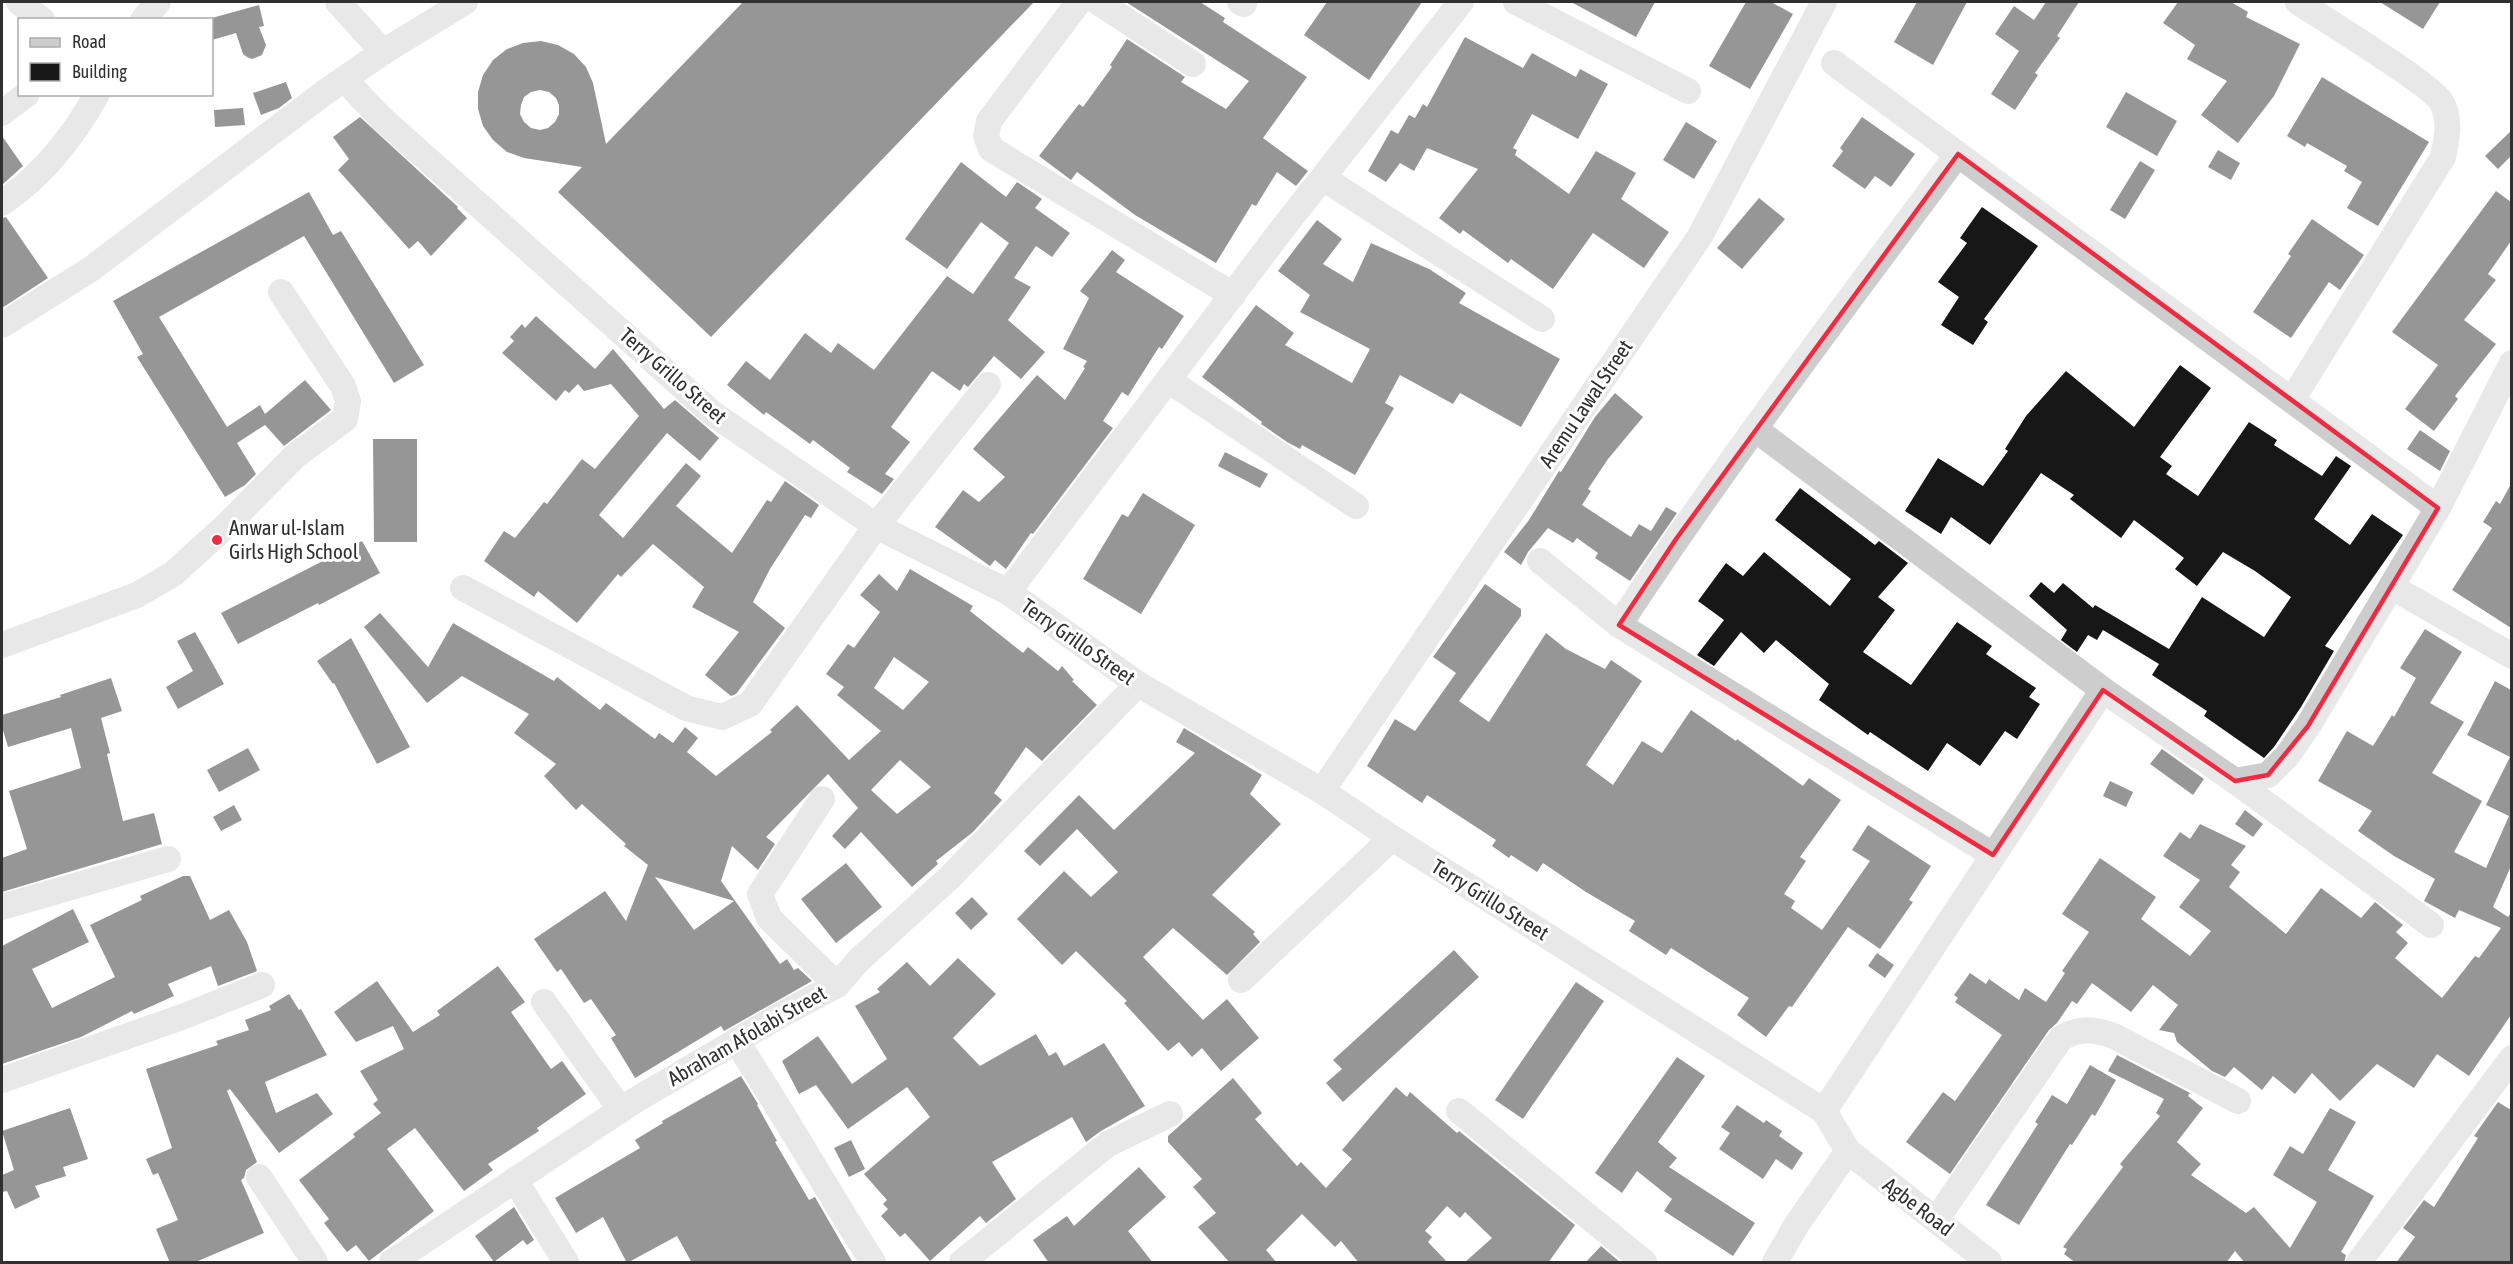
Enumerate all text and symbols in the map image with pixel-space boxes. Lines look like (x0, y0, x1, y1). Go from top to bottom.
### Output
legend (18, 18, 213, 96)
text: Road (72, 31, 106, 52)
text: Building (72, 61, 127, 82)
street label: Terry Grillo Street (615, 322, 732, 428)
street label: Aremu Lawal Street (1534, 335, 1637, 472)
place label: Anwar ul-Islam Girls High School (229, 515, 359, 563)
marker: Anwar ul-Islam Girls High School (210, 533, 224, 547)
street label: Terry Grillo Street (1017, 593, 1140, 689)
street label: Terry Grillo Street (1428, 854, 1553, 945)
street label: Abraham Afolabi Street (663, 980, 830, 1090)
street label: Agbe Road (1879, 1172, 1958, 1240)

